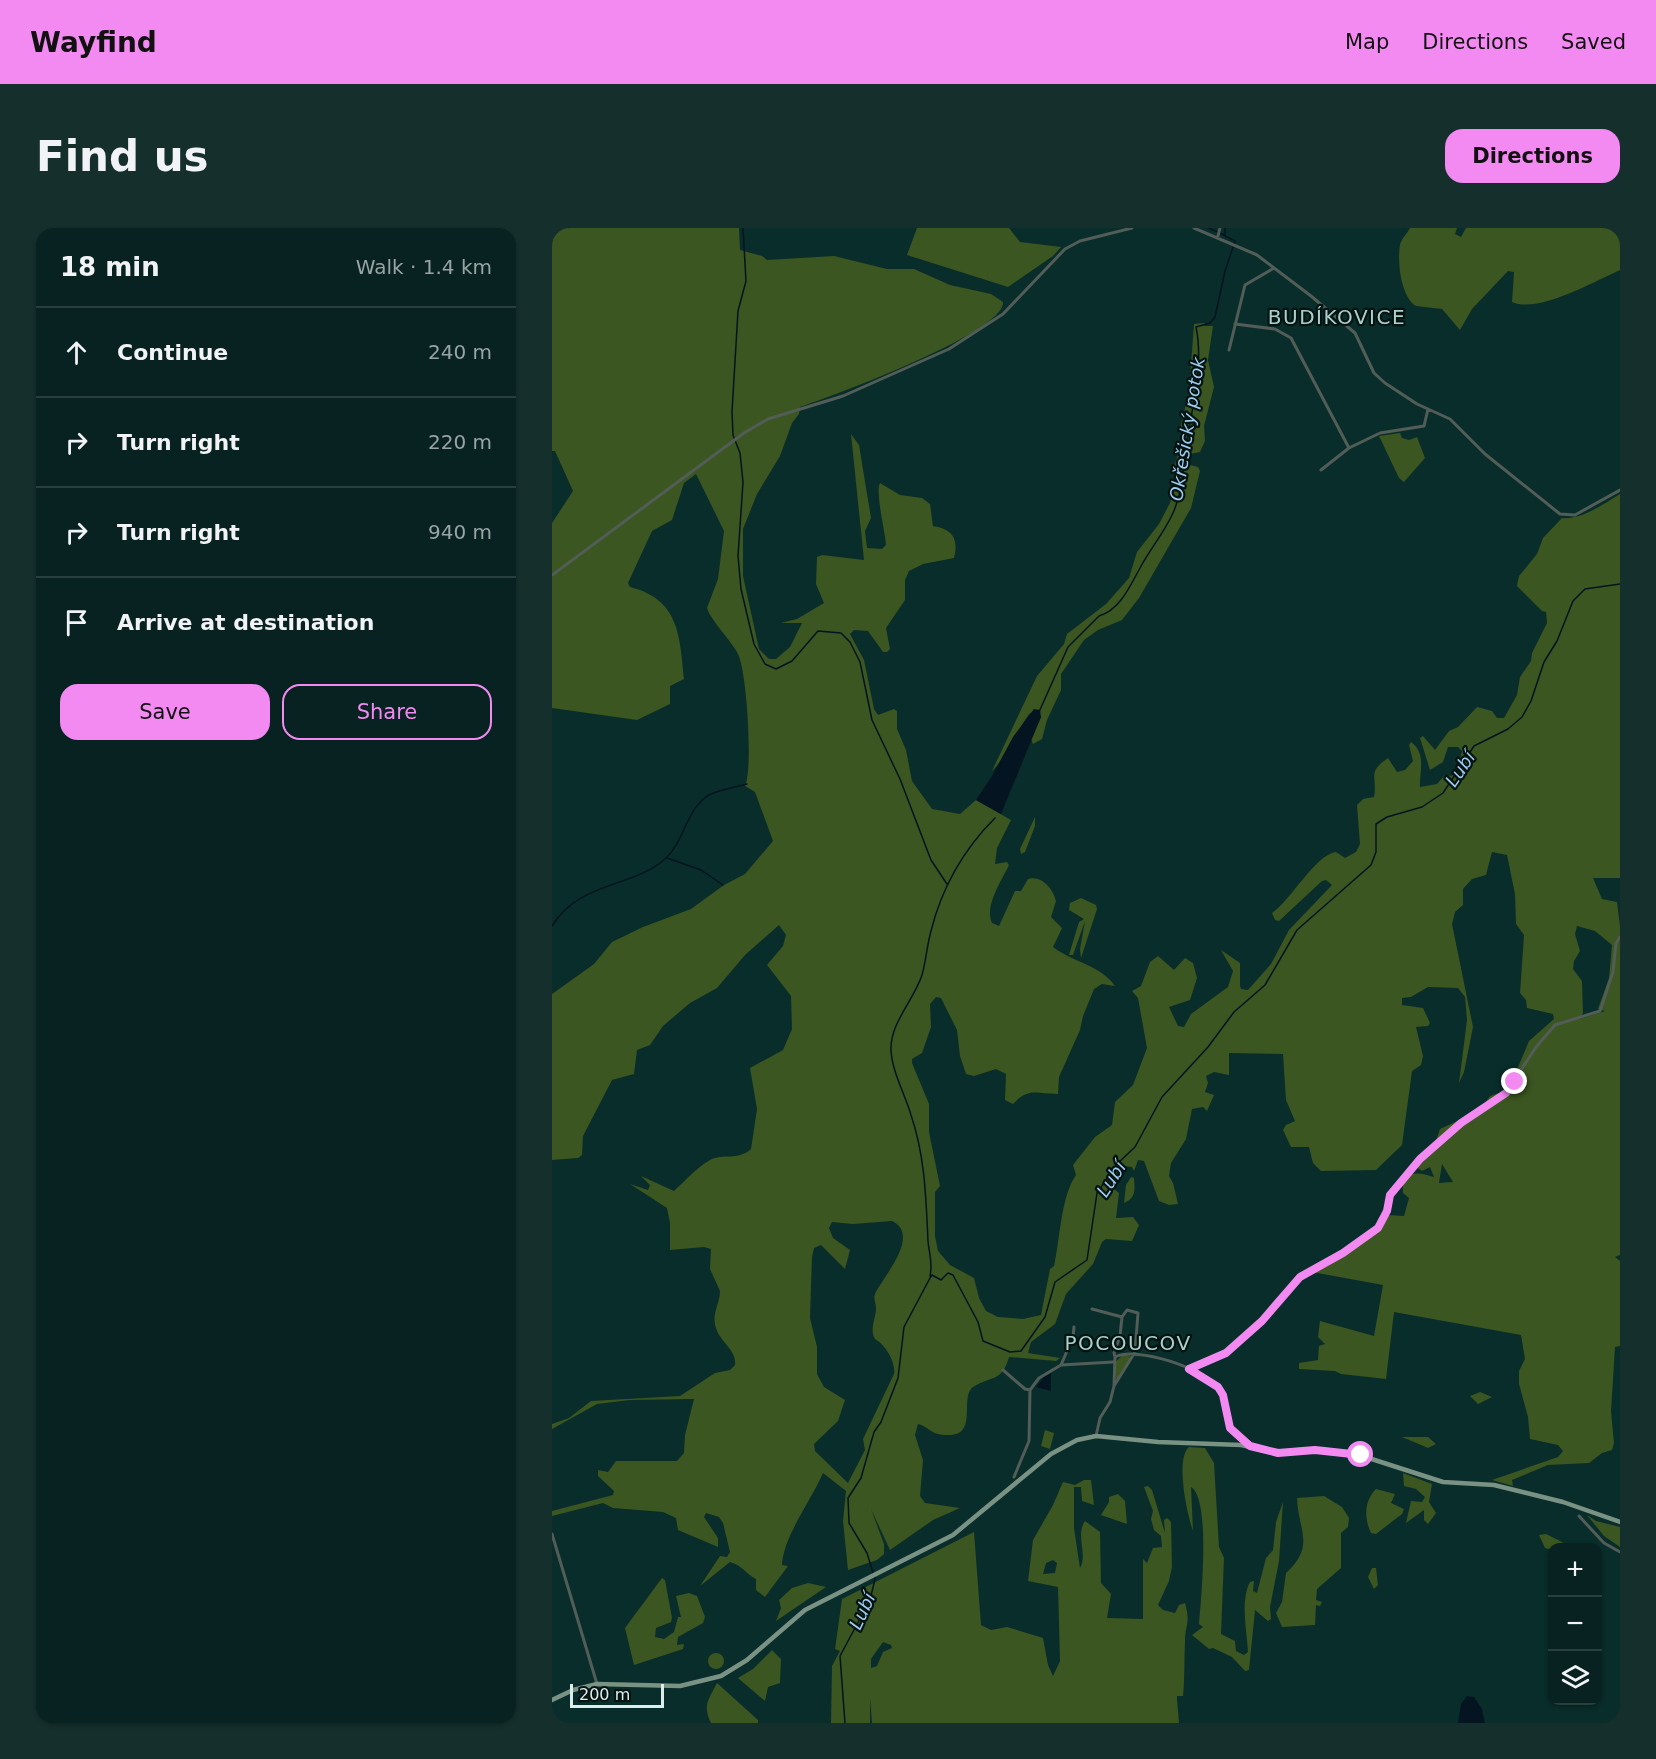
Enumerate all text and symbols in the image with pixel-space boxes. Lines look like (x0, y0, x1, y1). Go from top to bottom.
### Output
text: Wayfind (30, 26, 157, 59)
text: Map (1345, 30, 1389, 54)
text: Directions (1422, 30, 1528, 54)
text: Saved (1561, 30, 1626, 54)
button: Directions (1445, 129, 1620, 183)
text: Find us (36, 132, 209, 181)
text: 18 min (60, 252, 160, 282)
text: Walk · 1.4 km (356, 255, 492, 279)
district label: BUDÍKOVICE (1268, 305, 1406, 329)
icon: ahead (60, 336, 93, 369)
text: Continue (117, 340, 228, 365)
text: 240 m (428, 340, 492, 364)
water label: Okřešický potok (1165, 354, 1209, 502)
icon: right (60, 426, 93, 459)
text: Turn right (117, 430, 240, 455)
text: 220 m (428, 430, 492, 454)
icon: right (60, 516, 93, 549)
text: Turn right (117, 520, 240, 545)
text: 940 m (428, 520, 492, 544)
icon: arrive (60, 606, 93, 639)
text: Arrive at destination (117, 610, 374, 635)
button: Save (60, 684, 270, 740)
button: Share (282, 684, 492, 740)
water label: Lubí (1441, 745, 1481, 791)
route end (1501, 1068, 1527, 1094)
water label: Lubí (1092, 1155, 1132, 1201)
district label: POCOUCOV (1064, 1331, 1192, 1355)
route start (1347, 1441, 1373, 1467)
map controls (1548, 1543, 1602, 1705)
button: + (1548, 1543, 1602, 1597)
water label: Lubí (844, 1587, 881, 1633)
button: − (1548, 1597, 1602, 1651)
button: layers (1548, 1651, 1602, 1705)
scale bar (570, 1681, 664, 1708)
text: 200 m (579, 1685, 630, 1704)

